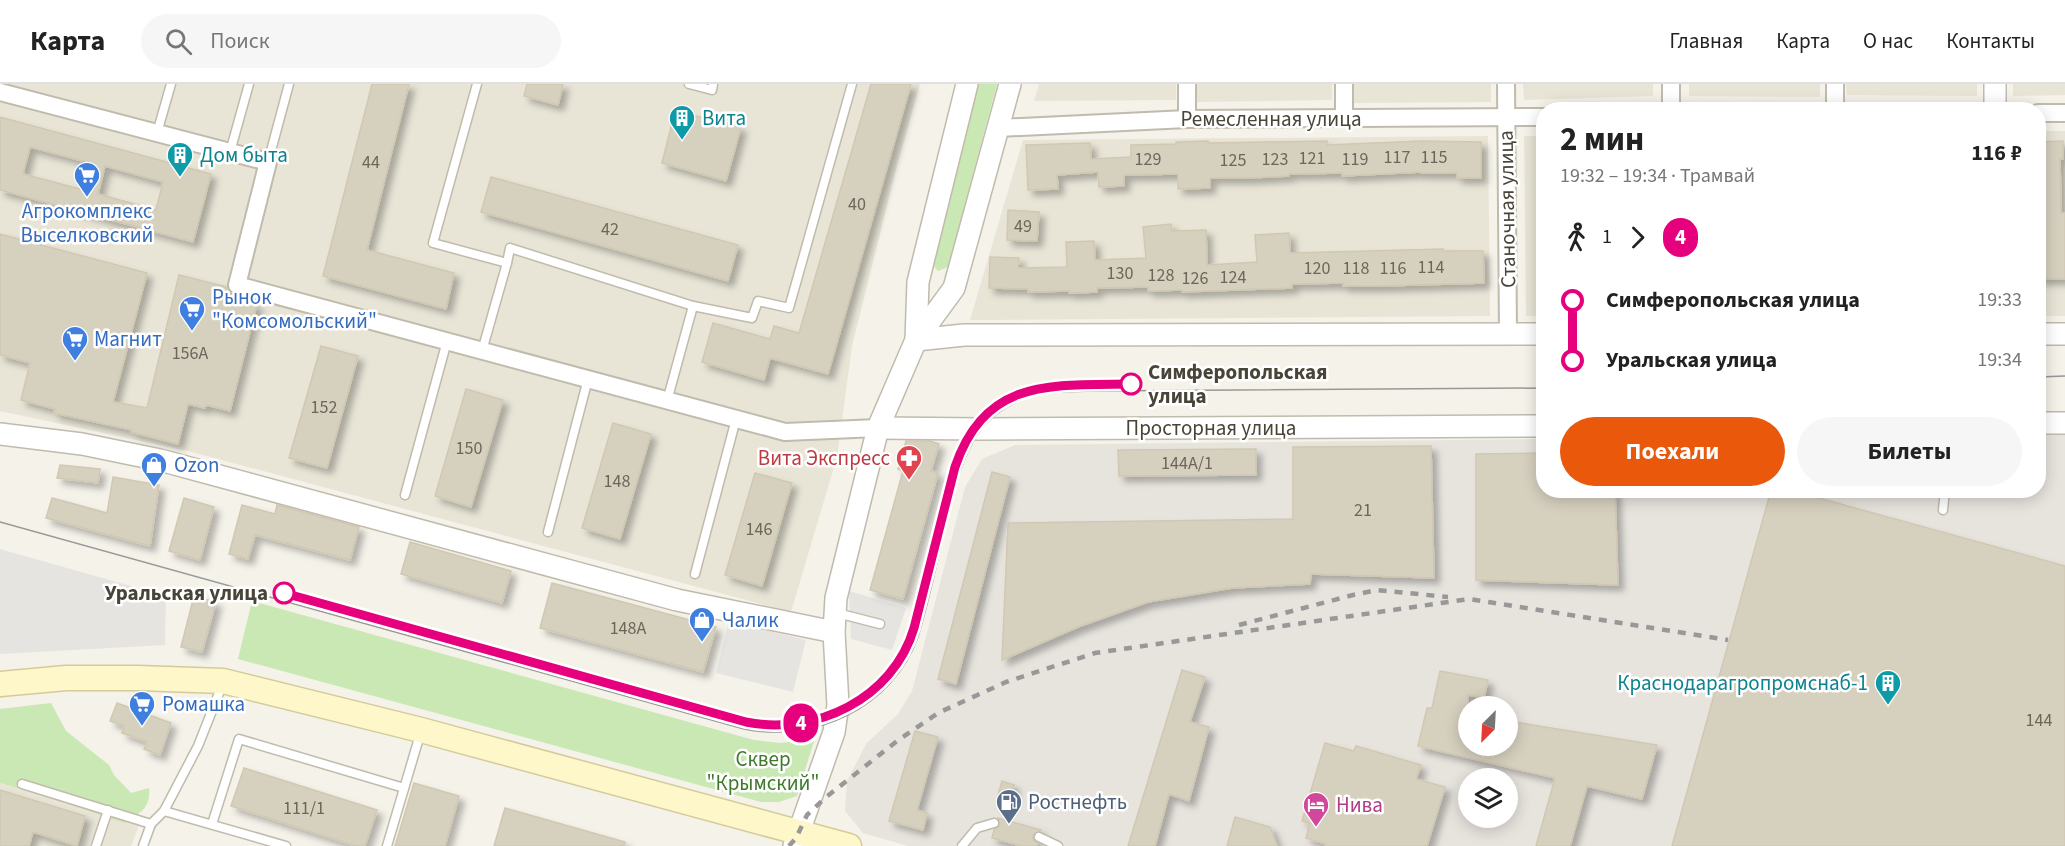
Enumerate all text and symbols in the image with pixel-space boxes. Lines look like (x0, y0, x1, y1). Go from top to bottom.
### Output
search box (141, 14, 561, 68)
text: Карта (30, 21, 105, 61)
icon: search (162, 25, 195, 58)
text: Поиск (210, 25, 270, 57)
text: Главная (1670, 26, 1743, 56)
text: Карта (1776, 26, 1830, 56)
text: О нас (1863, 26, 1913, 56)
text: Контакты (1946, 26, 2035, 56)
building icon: Вита (667, 103, 697, 141)
place label: Вита (702, 103, 746, 133)
street label: Ремесленная улица (1180, 104, 1362, 134)
text: 2 мин (1560, 116, 1644, 163)
street label: Станочная улица (1491, 130, 1523, 288)
text: 116 ₽ (1971, 137, 2022, 169)
building icon: Дом быта (165, 140, 195, 178)
place label: Дом быта (200, 140, 288, 170)
house number: 117 (1384, 145, 1410, 170)
house number: 115 (1421, 145, 1447, 170)
house number: 121 (1299, 146, 1325, 171)
house number: 129 (1135, 147, 1161, 172)
house number: 123 (1262, 147, 1288, 172)
house number: 119 (1342, 147, 1368, 172)
house number: 125 (1220, 148, 1246, 173)
house number: 44 (362, 150, 380, 175)
supermarket icon: Агрокомплекс Выселковский (72, 160, 102, 198)
text: 19:32 – 19:34 · Трамвай (1560, 162, 1755, 190)
house number: 40 (848, 192, 866, 217)
place label: Агрокомплекс Выселковский (21, 196, 153, 250)
house number: 49 (1014, 214, 1032, 239)
house number: 42 (601, 217, 619, 242)
icon: walk (1560, 221, 1593, 254)
icon: forward (1621, 221, 1654, 254)
text: 4 (1675, 222, 1686, 252)
text: 1 (1602, 223, 1612, 251)
house number: 114 (1418, 255, 1444, 280)
house number: 120 (1304, 256, 1330, 281)
house number: 118 (1343, 256, 1369, 281)
house number: 116 (1380, 256, 1406, 281)
house number: 130 (1107, 261, 1133, 286)
house number: 128 (1148, 263, 1174, 288)
house number: 124 (1220, 265, 1246, 290)
house number: 126 (1182, 266, 1208, 291)
place label: Рынок "Комсомольский" (212, 282, 377, 336)
text: Симферопольская улица (1606, 284, 1860, 316)
text: 19:33 (1977, 286, 2022, 314)
supermarket icon: Рынок "Комсомольский" (177, 294, 207, 332)
supermarket icon: Магнит (60, 324, 90, 362)
place label: Магнит (94, 324, 162, 354)
house number: 156А (172, 341, 209, 366)
text: Уральская улица (1606, 344, 1777, 376)
text: 19:34 (1977, 346, 2022, 374)
place label: Симферопольская улица (1148, 357, 1327, 411)
marker: Симферопольская улица (1120, 373, 1142, 395)
house number: 152 (311, 395, 337, 420)
street label: Просторная улица (1126, 413, 1296, 443)
button: Поехали (1560, 417, 1785, 486)
button: Билеты (1797, 417, 2022, 486)
house number: 150 (456, 436, 482, 461)
place label: Вита Экспресс (758, 443, 890, 473)
pharmacy icon: Вита Экспресс (894, 443, 924, 481)
shop icon: Ozon (139, 450, 169, 488)
place label: Ozon (174, 450, 219, 480)
house number: 144А/1 (1161, 451, 1213, 476)
house number: 148 (604, 469, 630, 494)
house number: 21 (1354, 498, 1372, 523)
house number: 146 (746, 517, 772, 542)
place label: Уральская улица (105, 578, 268, 608)
marker: Уральская улица (273, 582, 295, 604)
shop icon: Чалик (687, 605, 717, 643)
place label: Чалик (722, 605, 779, 635)
house number: 148А (610, 616, 647, 641)
place label: Краснодарагропромснаб-1 (1617, 668, 1868, 698)
building icon: Краснодарагропромснаб-1 (1873, 668, 1903, 706)
supermarket icon: Ромашка (127, 689, 157, 727)
place label: Ромашка (162, 689, 245, 719)
north arrow (1458, 696, 1518, 756)
map controls (1458, 696, 1518, 828)
line badge: 4 (782, 704, 820, 742)
text: 4 (795, 708, 807, 738)
house number: 144 (2026, 708, 2052, 733)
park label: Сквер "Крымский" (707, 744, 819, 798)
button: layers (1458, 768, 1518, 828)
fuel station icon: Ростнефть (994, 787, 1024, 825)
place label: Ростнефть (1028, 787, 1127, 817)
hotel icon: Нива (1301, 790, 1331, 828)
place label: Нива (1336, 790, 1383, 820)
house number: 111/1 (283, 796, 325, 821)

